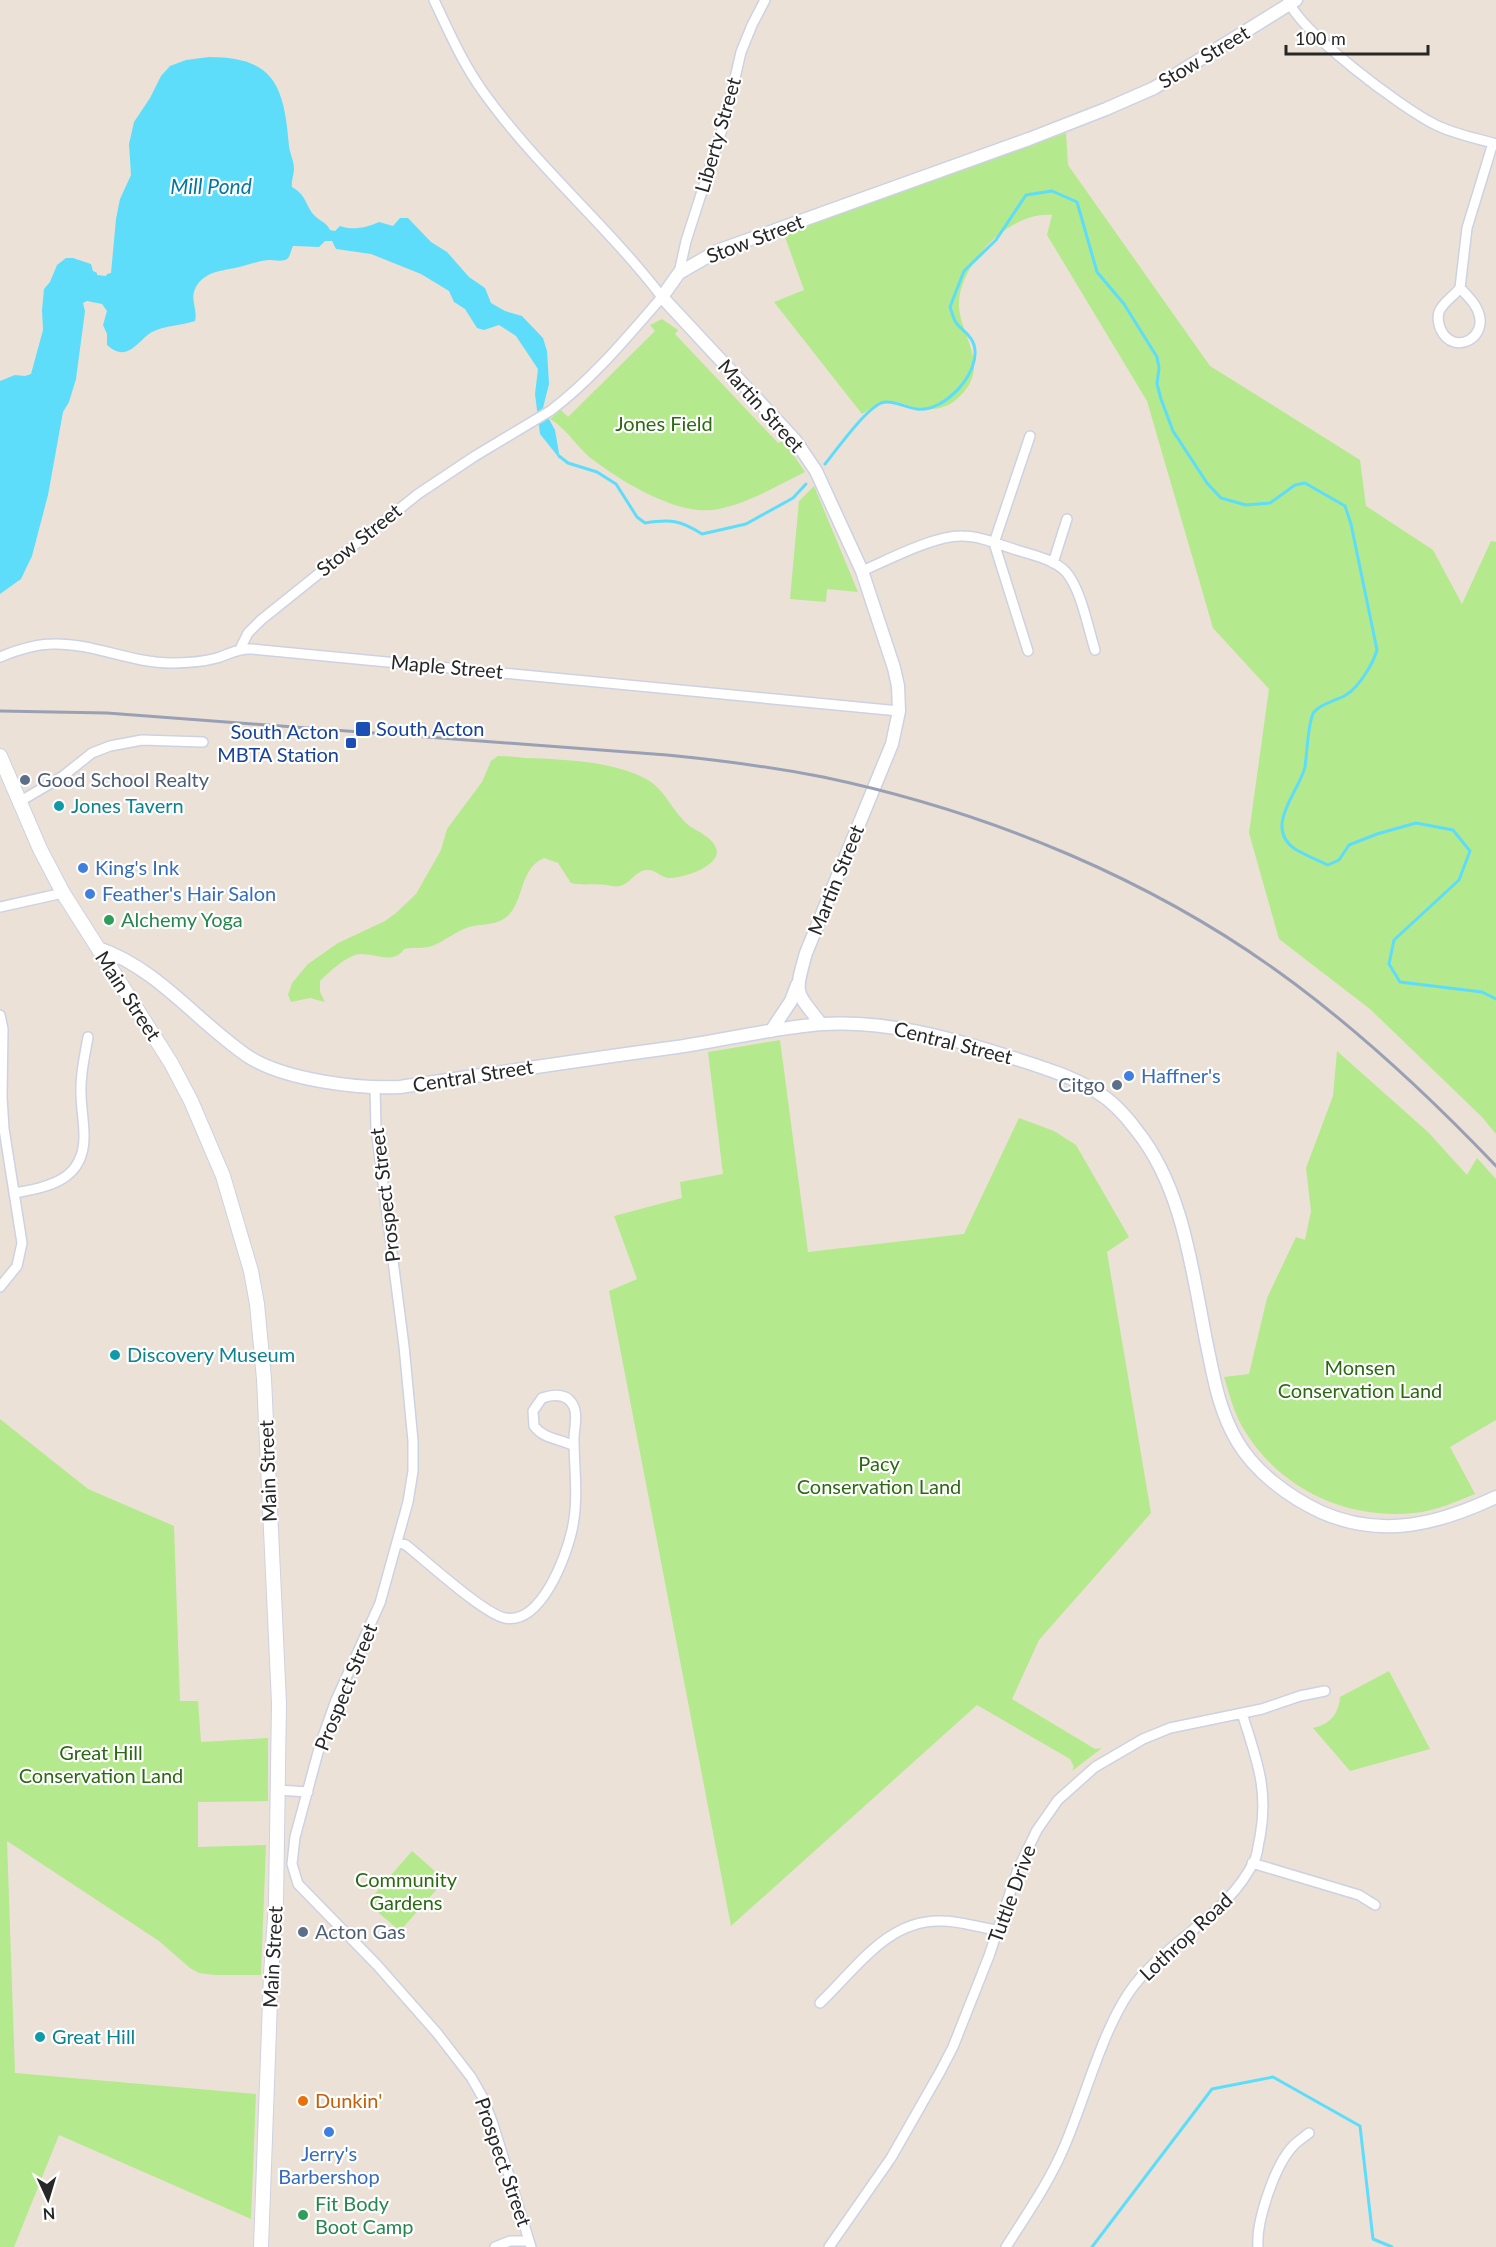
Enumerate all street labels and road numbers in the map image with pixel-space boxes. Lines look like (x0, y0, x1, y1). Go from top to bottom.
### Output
street label: Stow Street (1154, 20, 1253, 93)
street label: Liberty Street (689, 74, 745, 195)
street label: Stow Street (703, 209, 806, 268)
street label: Martin Street (714, 354, 810, 457)
street label: Stow Street (311, 498, 405, 581)
street label: Maple Street (390, 649, 504, 683)
street label: Martin Street (802, 821, 868, 938)
street label: Main Street (91, 946, 167, 1045)
street label: Central Street (891, 1016, 1015, 1068)
street label: Central Street (411, 1054, 535, 1096)
street label: Prospect Street (364, 1127, 404, 1264)
street label: Main Street (253, 1420, 281, 1522)
street label: Prospect Street (309, 1620, 381, 1754)
street label: Tuttle Drive (982, 1841, 1040, 1946)
street label: Lothrop Road (1134, 1887, 1237, 1985)
street label: Main Street (257, 1905, 287, 2008)
street label: Prospect Street (471, 2094, 537, 2229)

